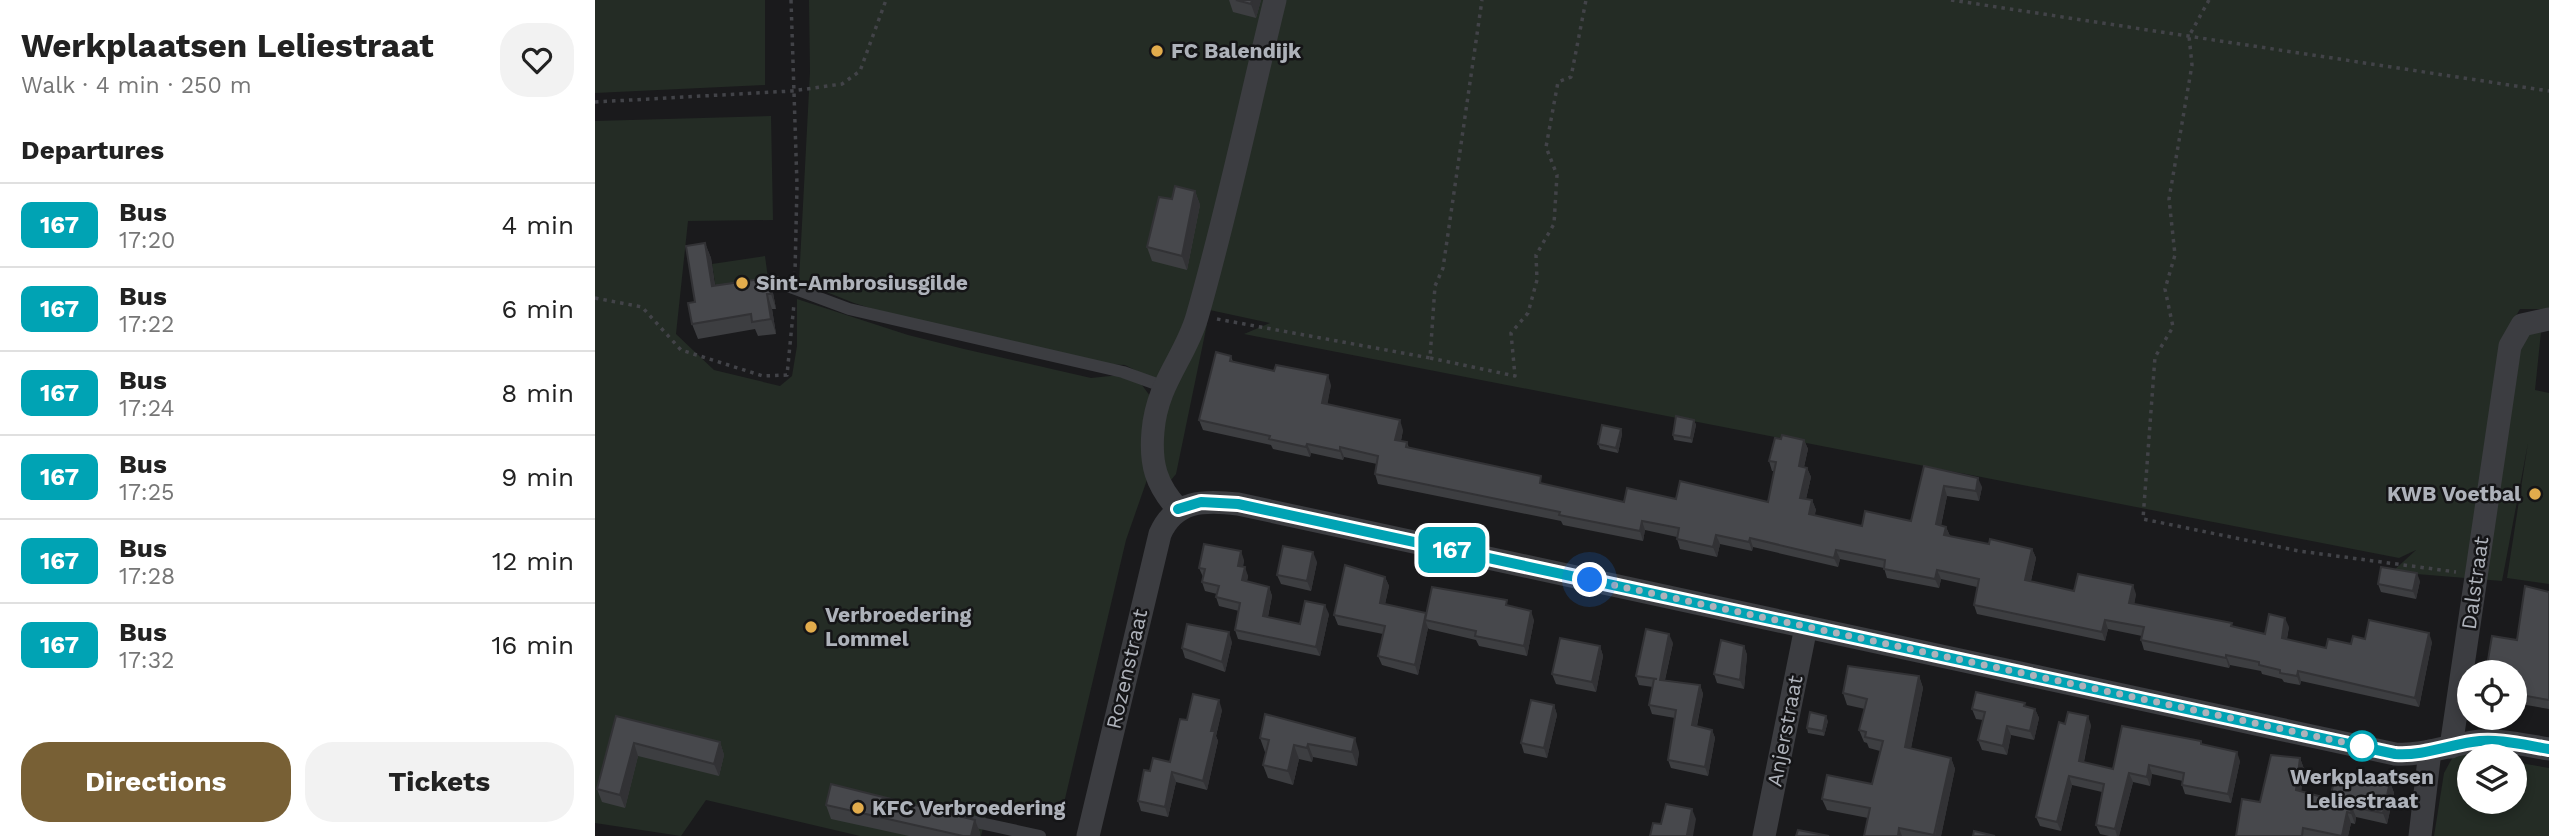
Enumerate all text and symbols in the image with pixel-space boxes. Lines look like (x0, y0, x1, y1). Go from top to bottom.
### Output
button: heart (500, 23, 574, 97)
text: Werkplaatsen Leliestraat (21, 26, 434, 65)
place label: FC Balendijk (1171, 38, 1302, 63)
marker: FC Balendijk (1149, 43, 1165, 59)
text: Walk · 4 min · 250 m (21, 72, 252, 99)
text: Departures (21, 135, 164, 165)
text: Bus (119, 197, 167, 227)
text: 4 min (501, 210, 574, 240)
text: 167 (40, 211, 79, 239)
text: 17:20 (119, 227, 175, 254)
place label: Sint-Ambrosiusgilde (756, 270, 968, 295)
marker: Sint-Ambrosiusgilde (734, 275, 750, 291)
text: Bus (119, 281, 167, 311)
text: 6 min (502, 294, 574, 324)
text: 167 (40, 295, 79, 323)
text: 17:22 (119, 311, 175, 338)
text: Bus (119, 365, 167, 395)
text: 8 min (501, 378, 574, 408)
text: 167 (40, 379, 79, 407)
text: 17:24 (119, 395, 174, 422)
text: Bus (119, 449, 167, 479)
text: 9 min (501, 462, 574, 492)
text: 167 (40, 463, 79, 491)
text: 17:25 (119, 479, 174, 506)
place label: KWB Voetbal (2387, 481, 2521, 506)
marker: KWB Voetbal (2527, 486, 2543, 502)
line badge: 167 (1412, 527, 1492, 573)
text: Bus (119, 533, 167, 563)
street label: Dalstraat (2456, 535, 2493, 631)
text: 167 (1432, 536, 1472, 564)
text: 12 min (492, 546, 574, 576)
text: 167 (40, 547, 79, 575)
your location (1572, 562, 1607, 597)
text: 17:28 (119, 563, 175, 590)
place label: Verbroedering Lommel (825, 602, 972, 651)
street label: Rozenstraat (1101, 606, 1153, 731)
text: Bus (119, 617, 167, 647)
marker: Verbroedering Lommel (803, 619, 819, 635)
text: 16 min (491, 630, 574, 660)
text: 167 (40, 631, 79, 659)
text: 17:32 (119, 647, 175, 674)
map controls (2457, 660, 2527, 814)
button: locate (2457, 660, 2527, 730)
street label: Anjerstraat (1761, 673, 1808, 789)
marker: Werkplaatsen Leliestraat (2347, 731, 2377, 761)
button: Directions (21, 742, 291, 822)
button: Tickets (305, 742, 574, 822)
button: layers (2457, 744, 2527, 814)
place label: Werkplaatsen Leliestraat (2290, 764, 2434, 813)
place label: KFC Verbroedering (872, 795, 1066, 820)
marker: KFC Verbroedering (850, 800, 866, 816)

